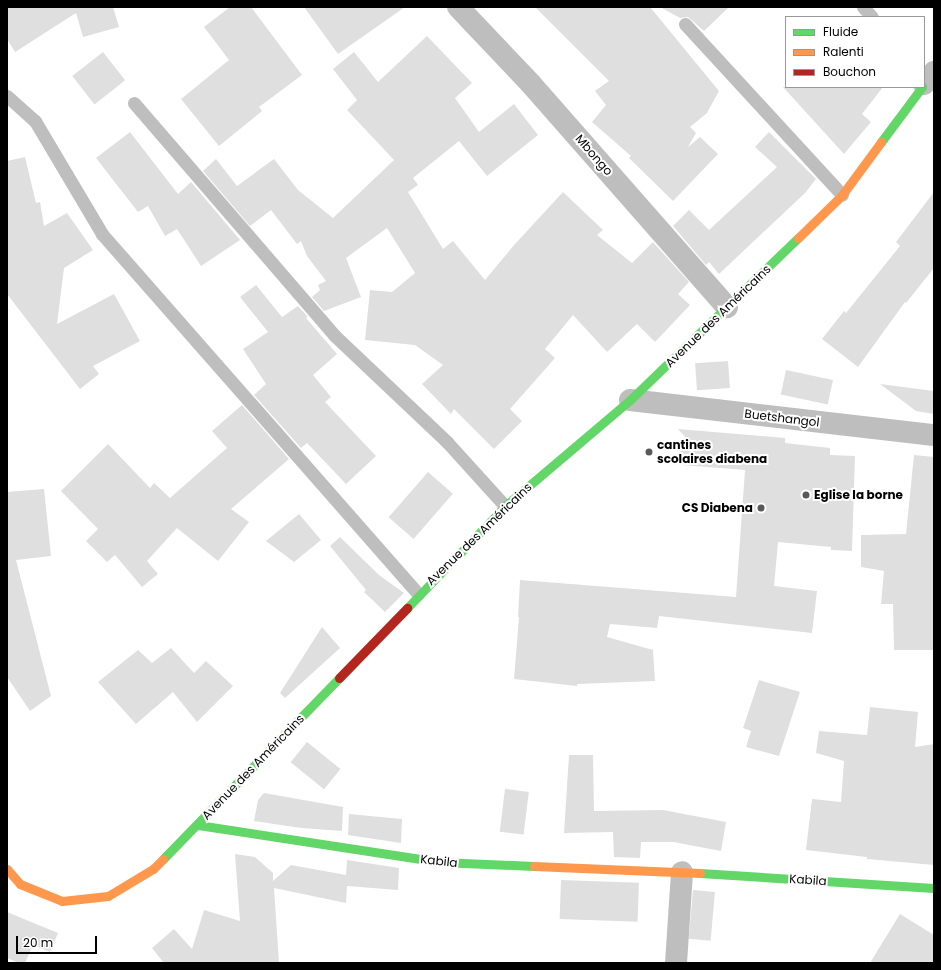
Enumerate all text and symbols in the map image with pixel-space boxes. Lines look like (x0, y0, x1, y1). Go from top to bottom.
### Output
legend (785, 16, 925, 88)
text: Fluide (823, 23, 858, 40)
text: Ralenti (823, 43, 864, 60)
text: Bouchon (823, 63, 876, 80)
street label: Mbongo (572, 132, 616, 178)
street label: Avenue des Américains (662, 262, 774, 370)
street label: Buetshangol (744, 406, 820, 430)
place label: cantines scolaires diabena (657, 438, 767, 466)
marker: cantines scolaires diabena (644, 447, 654, 457)
street label: Avenue des Américains (423, 480, 535, 588)
place label: Eglise la borne (814, 488, 903, 502)
marker: Eglise la borne (801, 490, 811, 500)
place label: CS Diabena (682, 501, 753, 515)
marker: CS Diabena (756, 503, 766, 513)
street label: Avenue des Américains (199, 711, 307, 823)
street label: Kabila (420, 852, 458, 870)
street label: Kabila (789, 872, 827, 888)
scale bar (18, 928, 99, 954)
text: 20 m (23, 934, 53, 951)

